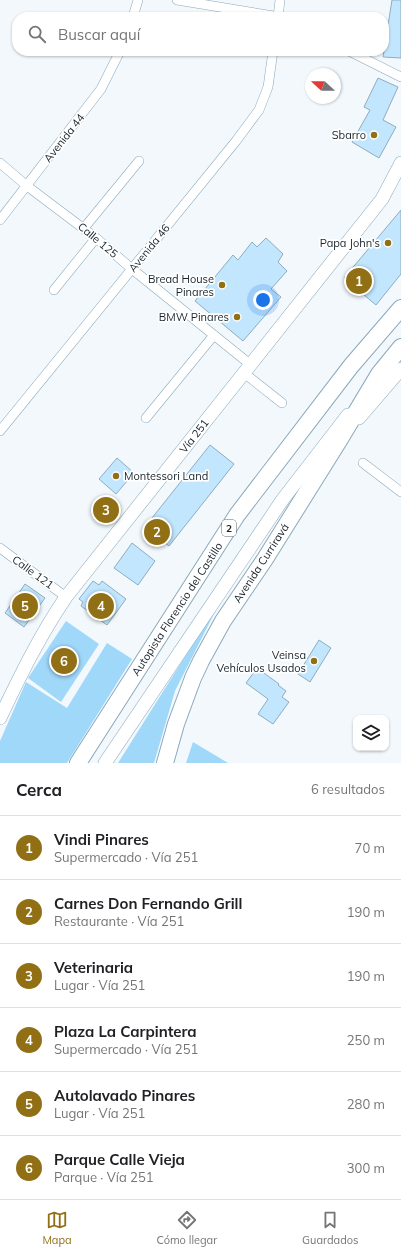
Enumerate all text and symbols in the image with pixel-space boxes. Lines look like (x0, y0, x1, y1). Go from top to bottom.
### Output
search box (12, 12, 389, 56)
icon: search (26, 23, 48, 45)
text: Buscar aquí (58, 25, 140, 44)
north arrow (305, 68, 341, 104)
street label: Avenida 44 (41, 111, 88, 165)
place label: Sbarro (332, 128, 366, 142)
marker: Sbarro (369, 130, 379, 140)
street label: Calle 125 (75, 219, 121, 261)
street label: Avenida 46 (125, 221, 173, 275)
place label: Papa John's (320, 236, 380, 250)
marker: Papa John's (383, 238, 393, 248)
pin: 1 (346, 266, 372, 296)
place label: Bread House Pinares (148, 272, 214, 299)
marker: Bread House Pinares (217, 280, 227, 290)
your location (253, 290, 273, 310)
place label: BMW Pinares (159, 310, 229, 324)
marker: BMW Pinares (232, 312, 242, 322)
street label: Vía 251 (176, 416, 212, 456)
place label: Montessori Land (124, 469, 208, 483)
marker: Montessori Land (111, 471, 121, 481)
pin: 3 (93, 495, 119, 525)
pin: 2 (144, 517, 170, 547)
road number: 2 (222, 520, 236, 536)
street label: Avenida Curriravá (230, 521, 292, 605)
street label: Autopista Florencio del Castillo (129, 540, 225, 678)
street label: Calle 121 (10, 552, 56, 592)
pin: 5 (12, 591, 38, 621)
pin: 4 (88, 591, 114, 621)
pin: 6 (51, 646, 77, 676)
place label: Veinsa Vehículos Usados (216, 648, 306, 675)
marker: Veinsa Vehículos Usados (309, 656, 319, 666)
map controls (353, 715, 389, 751)
button: layers (353, 715, 389, 751)
text: Cerca (16, 779, 62, 800)
text: 6 resultados (311, 781, 385, 797)
text: Vindi Pinares (54, 830, 149, 849)
text: 1 (25, 840, 33, 856)
text: 70 m (355, 840, 385, 856)
text: Supermercado · Vía 251 (54, 849, 198, 865)
text: Carnes Don Fernando Grill (54, 894, 242, 913)
text: 2 (25, 904, 33, 920)
text: 190 m (347, 904, 385, 920)
text: Restaurante · Vía 251 (54, 913, 184, 929)
text: Veterinaria (54, 958, 133, 977)
text: 3 (25, 968, 33, 984)
text: 190 m (347, 968, 385, 984)
text: Lugar · Vía 251 (54, 977, 145, 993)
text: Plaza La Carpintera (54, 1022, 197, 1041)
text: 4 (25, 1032, 33, 1048)
text: 250 m (347, 1032, 385, 1048)
text: Supermercado · Vía 251 (54, 1041, 198, 1057)
text: Autolavado Pinares (54, 1086, 195, 1105)
text: 5 (25, 1096, 33, 1112)
text: 280 m (347, 1096, 385, 1112)
text: Lugar · Vía 251 (54, 1105, 145, 1121)
text: Parque Calle Vieja (54, 1150, 185, 1169)
text: 6 (25, 1160, 33, 1176)
text: 300 m (347, 1160, 385, 1176)
text: Parque · Vía 251 (54, 1169, 154, 1185)
tab: Mapa (42, 1209, 72, 1247)
tab: Cómo llegar (157, 1209, 217, 1247)
tab: Guardados (302, 1209, 359, 1247)

